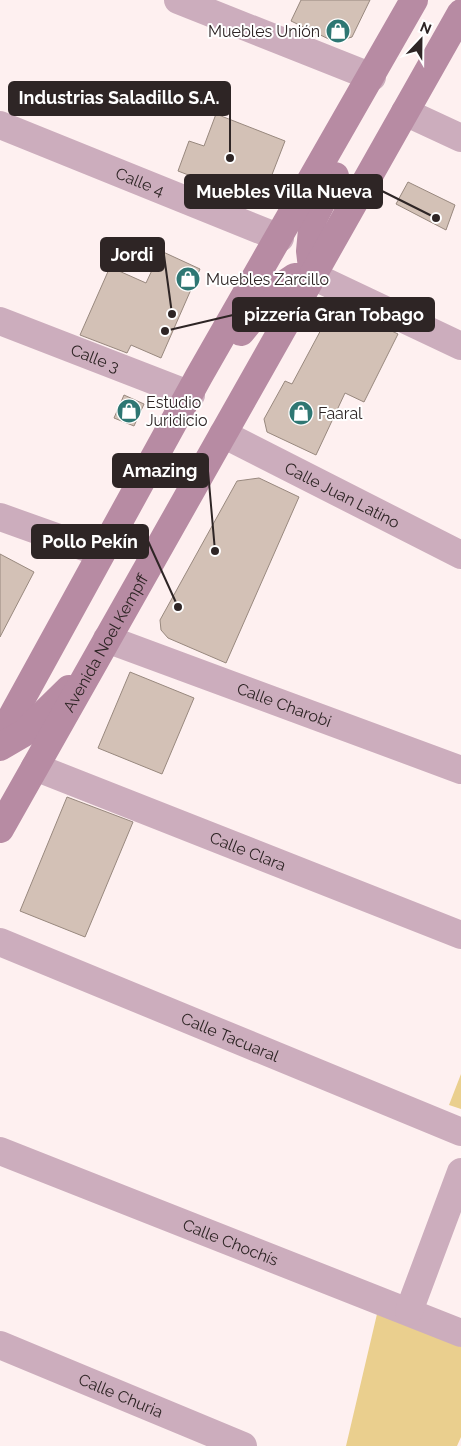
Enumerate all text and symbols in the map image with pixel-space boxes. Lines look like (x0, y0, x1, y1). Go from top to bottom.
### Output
north arrow (396, 15, 446, 65)
shop icon: Muebles Unión (325, 18, 351, 44)
text: N (418, 19, 434, 37)
place label: Muebles Unión (208, 22, 320, 41)
callout: Industrias Saladillo S.A. (9, 82, 230, 115)
text: Industrias Saladillo S.A. (18, 87, 220, 108)
street label: Calle 4 (113, 163, 167, 200)
callout: Muebles Villa Nueva (185, 175, 382, 208)
text: Muebles Villa Nueva (196, 181, 372, 202)
callout: Jordi (101, 238, 164, 271)
text: Jordi (111, 244, 153, 265)
shop icon: Muebles Zarcillo (175, 266, 201, 292)
place label: Muebles Zarcillo (206, 270, 329, 289)
callout: pizzería Gran Tobago (233, 298, 434, 331)
text: pizzería Gran Tobago (244, 304, 424, 325)
street label: Calle 3 (68, 340, 122, 376)
place label: Estudio Juridicio (146, 393, 207, 430)
shop icon: Estudio Juridicio (116, 398, 142, 424)
shop icon: Faaral (288, 400, 314, 426)
place label: Faaral (318, 404, 363, 423)
callout: Amazing (113, 454, 208, 487)
street label: Calle Juan Latino (282, 458, 403, 532)
text: Amazing (123, 460, 197, 481)
callout: Pollo Pekín (32, 525, 148, 558)
text: Pollo Pekín (42, 531, 138, 552)
street label: Avenida Noel Kempff (59, 570, 152, 715)
street label: Calle Charobi (234, 678, 334, 731)
street label: Calle Clara (207, 827, 289, 875)
street label: Calle Tacuaral (179, 1008, 283, 1066)
street label: Calle Chochís (180, 1215, 281, 1270)
street label: Calle Churia (76, 1369, 166, 1421)

